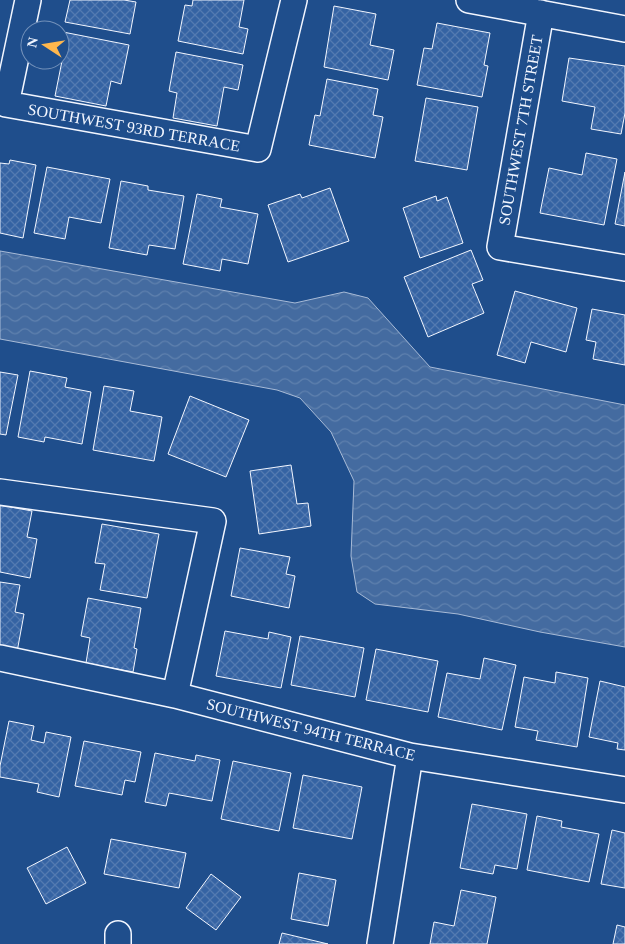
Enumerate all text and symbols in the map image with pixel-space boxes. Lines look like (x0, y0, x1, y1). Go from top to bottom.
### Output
north arrow (20, 20, 70, 70)
street label: SOUTHWEST 7TH STREET (495, 34, 546, 226)
text: N (24, 36, 41, 49)
street label: SOUTHWEST 93RD TERRACE (26, 100, 241, 155)
street label: SOUTHWEST 94TH TERRACE (205, 695, 417, 764)

